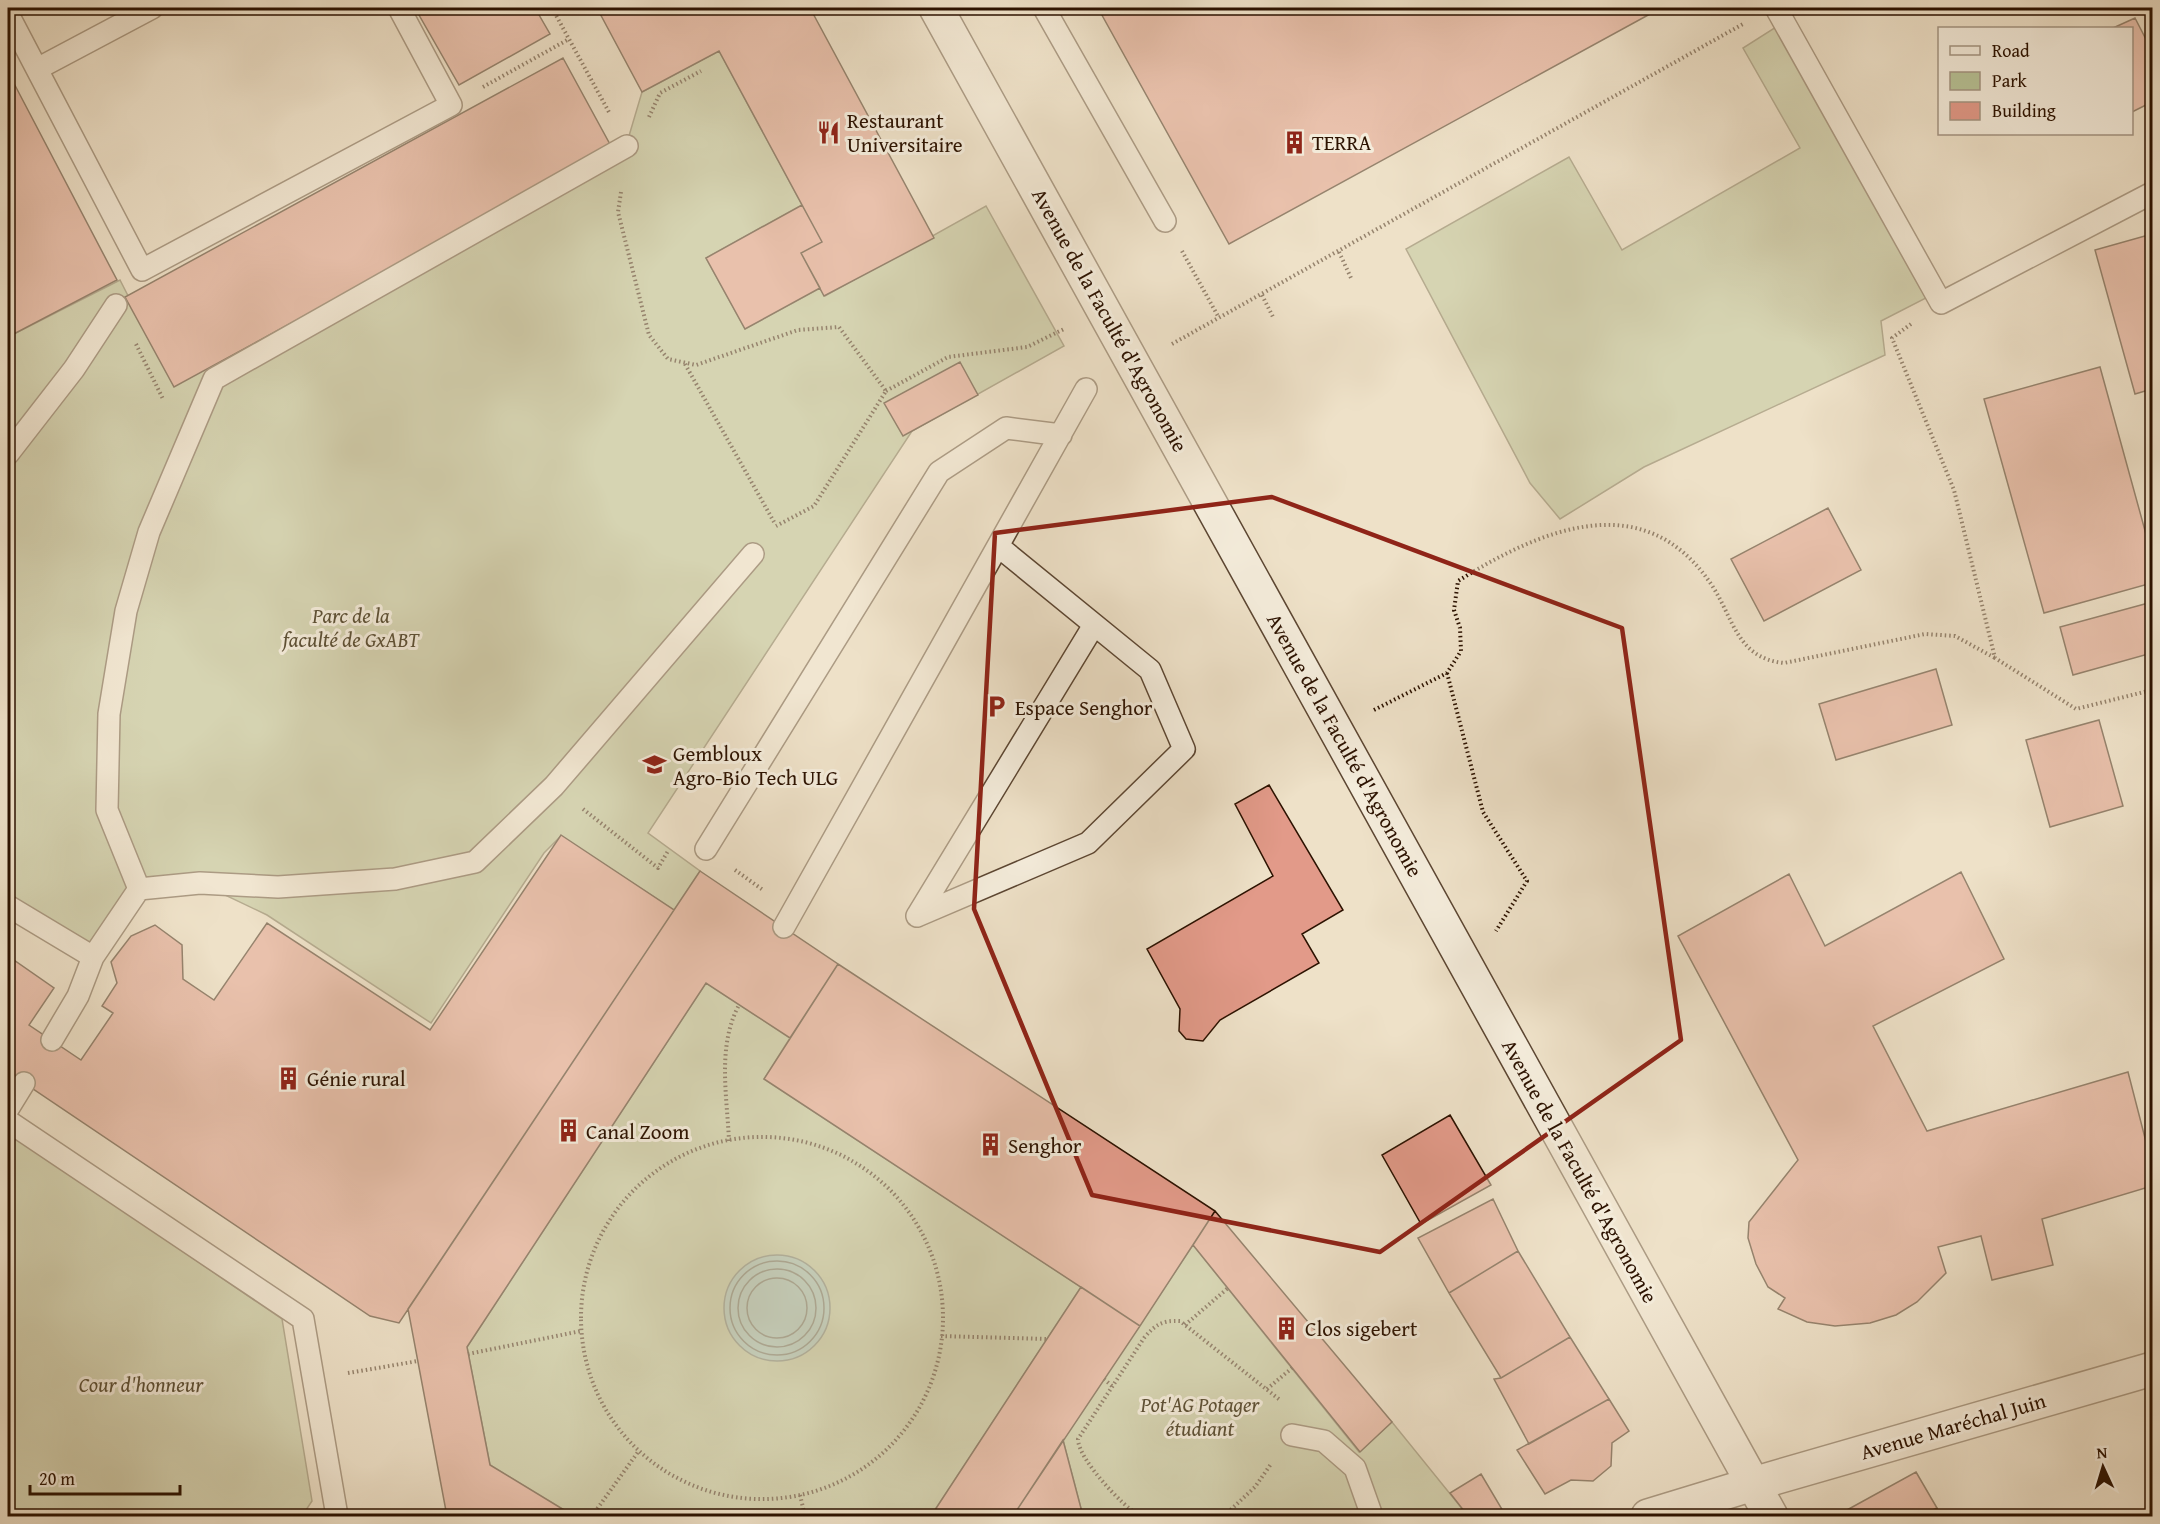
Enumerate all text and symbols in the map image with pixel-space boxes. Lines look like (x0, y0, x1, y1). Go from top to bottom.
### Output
legend (1938, 27, 2133, 135)
text: Road (1992, 37, 2030, 64)
text: Park (1992, 67, 2028, 94)
text: Building (1992, 97, 2056, 124)
place label: Restaurant Universitaire (847, 105, 963, 160)
restaurant icon: Restaurant Universitaire (816, 119, 842, 145)
place label: TERRA (1312, 127, 1372, 158)
building icon: TERRA (1281, 129, 1307, 155)
street label: Avenue de la Faculté d'Agronomie (1024, 182, 1196, 458)
park label: Parc de la faculté de GxABT (281, 600, 420, 655)
street label: Avenue de la Faculté d'Agronomie (1259, 607, 1431, 883)
place label: Espace Senghor (1015, 692, 1153, 723)
parking icon: Espace Senghor (984, 694, 1010, 720)
place label: Gembloux Agro-Bio Tech ULG (673, 738, 838, 793)
school or university icon: Gembloux Agro-Bio Tech ULG (642, 752, 668, 778)
street label: Avenue de la Faculté d'Agronomie (1494, 1033, 1666, 1309)
place label: Génie rural (307, 1063, 406, 1094)
building icon: Génie rural (276, 1065, 302, 1091)
place label: Canal Zoom (586, 1116, 689, 1147)
building icon: Canal Zoom (555, 1118, 581, 1144)
place label: Senghor (1008, 1130, 1082, 1161)
building icon: Senghor (977, 1132, 1003, 1158)
place label: Clos sigebert (1305, 1313, 1418, 1344)
building icon: Clos sigebert (1274, 1315, 1300, 1341)
park label: Cour d'honneur (79, 1369, 204, 1400)
street label: Avenue Maréchal Juin (1857, 1385, 2050, 1467)
park label: Pot'AG Potager étudiant (1140, 1389, 1261, 1444)
north arrow (2073, 1437, 2133, 1497)
text: N (2096, 1440, 2108, 1464)
scale bar (30, 1458, 180, 1496)
text: 20 m (39, 1465, 75, 1492)

